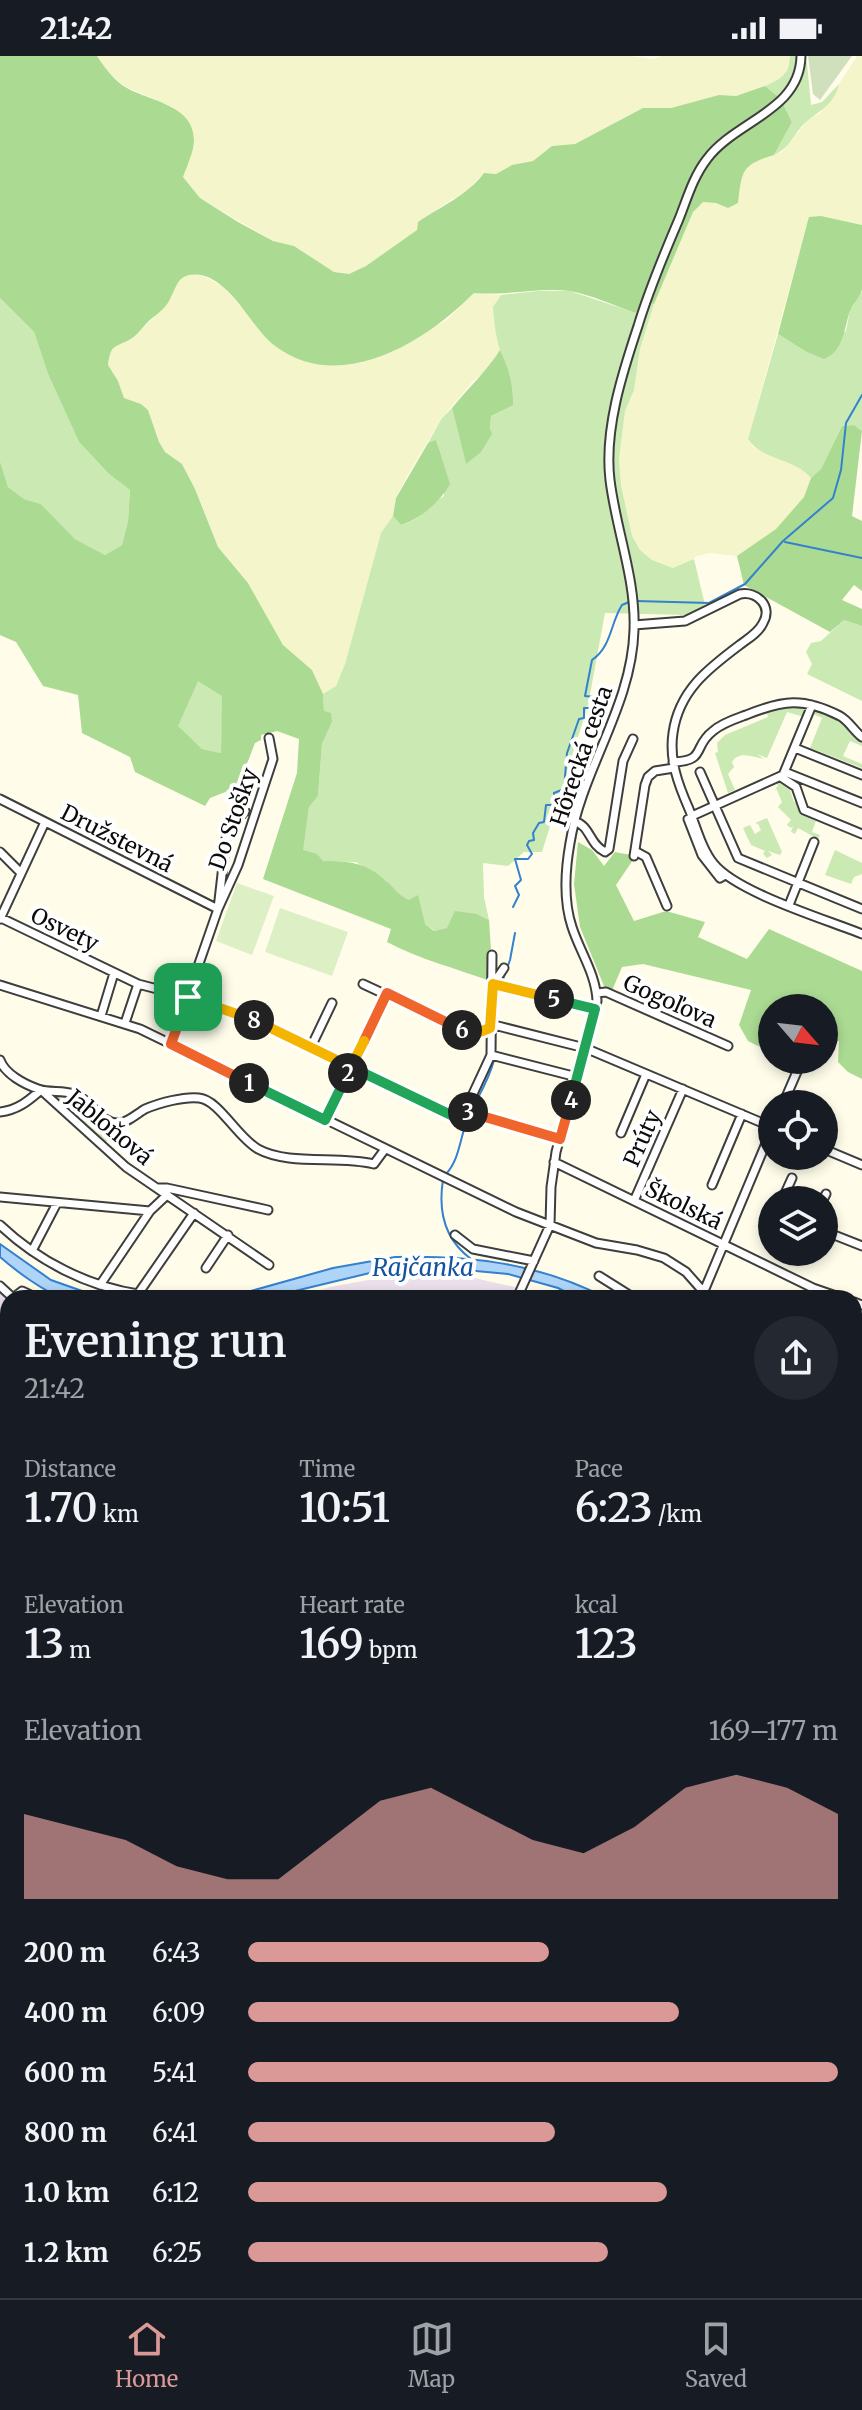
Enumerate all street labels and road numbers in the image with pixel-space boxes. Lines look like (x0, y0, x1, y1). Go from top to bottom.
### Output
street label: Hôrecká cesta (544, 682, 618, 830)
street label: Do Stošky (202, 764, 264, 874)
street label: Družstevná (56, 798, 178, 878)
street label: Osvety (26, 901, 104, 957)
street label: Gogoľova (619, 968, 721, 1034)
street label: Jabloňová (61, 1082, 159, 1171)
street label: Prúty (617, 1105, 667, 1171)
street label: Školská (641, 1174, 728, 1236)

